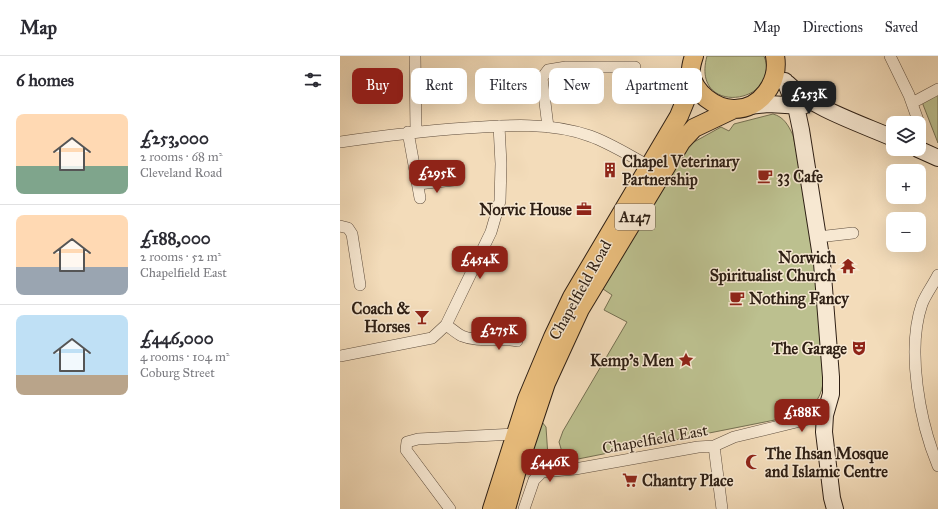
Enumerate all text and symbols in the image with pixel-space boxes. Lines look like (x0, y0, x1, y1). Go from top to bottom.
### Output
text: Map (20, 16, 57, 39)
text: Map (753, 19, 780, 36)
text: Directions (802, 19, 863, 36)
text: Saved (885, 19, 918, 36)
chip: Buy (352, 68, 403, 104)
chip: Rent (411, 68, 467, 104)
chip: Filters (475, 68, 541, 104)
chip: New (549, 68, 604, 104)
chip: Apartment (612, 68, 702, 104)
icon: filters (302, 69, 324, 91)
text: 6 homes (16, 70, 74, 91)
pin: £253K (781, 81, 837, 115)
text: £253K (791, 86, 827, 102)
map controls (886, 116, 926, 252)
button: layers (886, 116, 926, 156)
text: £253,000 (140, 128, 209, 149)
icon: home (48, 130, 96, 178)
text: 2 rooms · 68 m² (140, 149, 222, 165)
place label: Chapel Veterinary Partnership (622, 152, 741, 190)
pin: £295K (409, 160, 465, 194)
building icon: Chapel Veterinary Partnership (601, 161, 619, 179)
button: + (886, 164, 926, 204)
text: Cleveland Road (140, 165, 222, 181)
text: £295K (418, 165, 456, 181)
cafe icon: 33 Cafe (756, 167, 774, 185)
place label: 33 Cafe (777, 167, 823, 187)
place label: Norvic House (479, 200, 572, 219)
office icon: Norvic House (575, 200, 593, 218)
road number: A147 (615, 204, 655, 230)
button: − (886, 212, 926, 252)
text: £188,000 (140, 228, 211, 249)
icon: home (48, 231, 96, 279)
street label: Chapelfield Road (545, 237, 615, 343)
pin: £454K (452, 246, 508, 280)
place label: Norwich Spiritualist Church (710, 248, 836, 286)
text: 2 rooms · 52 m² (140, 249, 221, 265)
text: £454K (461, 251, 499, 267)
temple icon: Norwich Spiritualist Church (839, 257, 857, 275)
text: Chapelfield East (140, 265, 227, 281)
cafe icon: Nothing Fancy (728, 289, 746, 307)
place label: Nothing Fancy (749, 289, 850, 309)
place label: Coach & Horses (352, 299, 410, 336)
bar icon: Coach & Horses (413, 308, 431, 326)
pin: £275K (471, 317, 527, 351)
text: £275K (480, 322, 518, 338)
text: £446,000 (140, 328, 214, 349)
icon: home (48, 331, 96, 379)
place label: The Garage (771, 339, 847, 359)
theatre icon: The Garage (850, 339, 868, 357)
text: 4 rooms · 104 m² (140, 349, 230, 365)
place label: Kemp's Men (590, 351, 674, 371)
place icon: Kemp's Men (677, 351, 695, 369)
text: Coburg Street (140, 365, 215, 381)
pin: £188K (774, 399, 830, 433)
text: £188K (783, 404, 821, 420)
street label: Chapelfield East (601, 420, 710, 458)
place label: The Ihsan Mosque and Islamic Centre (764, 444, 889, 481)
pin: £446K (522, 449, 578, 483)
mosque icon: The Ihsan Mosque and Islamic Centre (744, 453, 762, 471)
text: £446K (530, 454, 570, 470)
supermarket icon: Chantry Place (621, 471, 639, 489)
place label: Chantry Place (642, 471, 734, 491)

